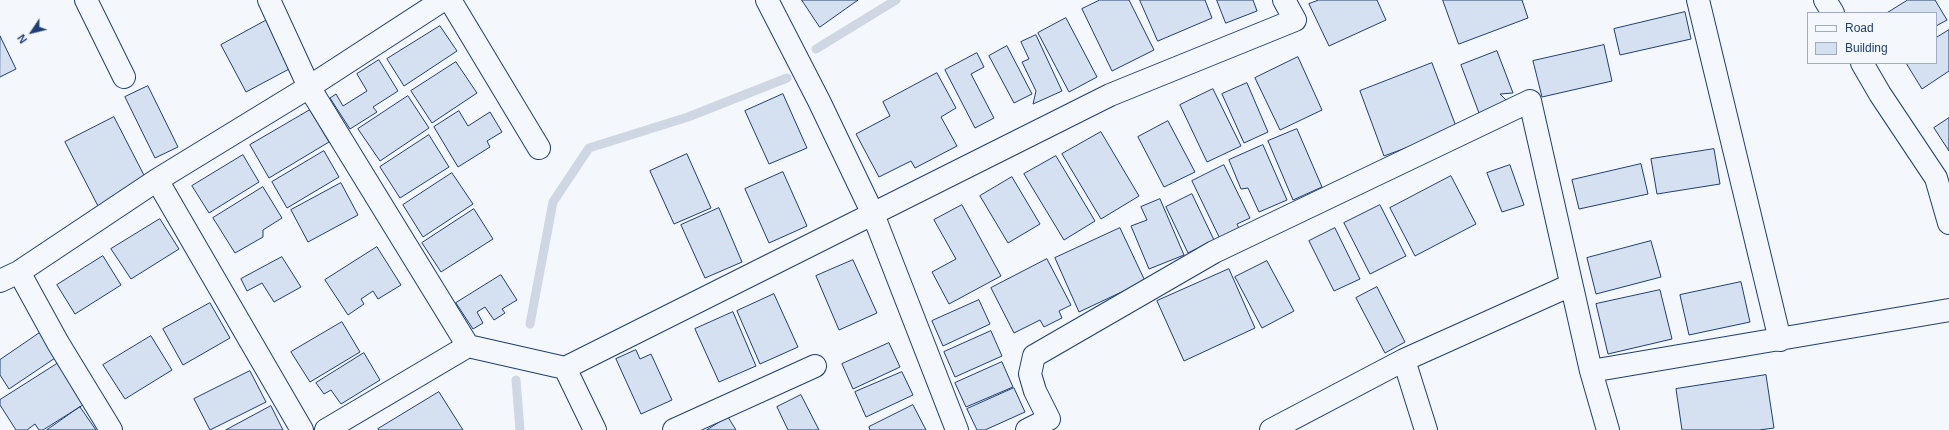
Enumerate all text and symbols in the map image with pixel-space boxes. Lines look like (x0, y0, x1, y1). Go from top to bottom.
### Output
north arrow (12, 12, 52, 52)
legend (1807, 12, 1937, 64)
text: Road (1845, 21, 1874, 35)
text: N (15, 32, 29, 46)
text: Building (1845, 41, 1888, 55)

